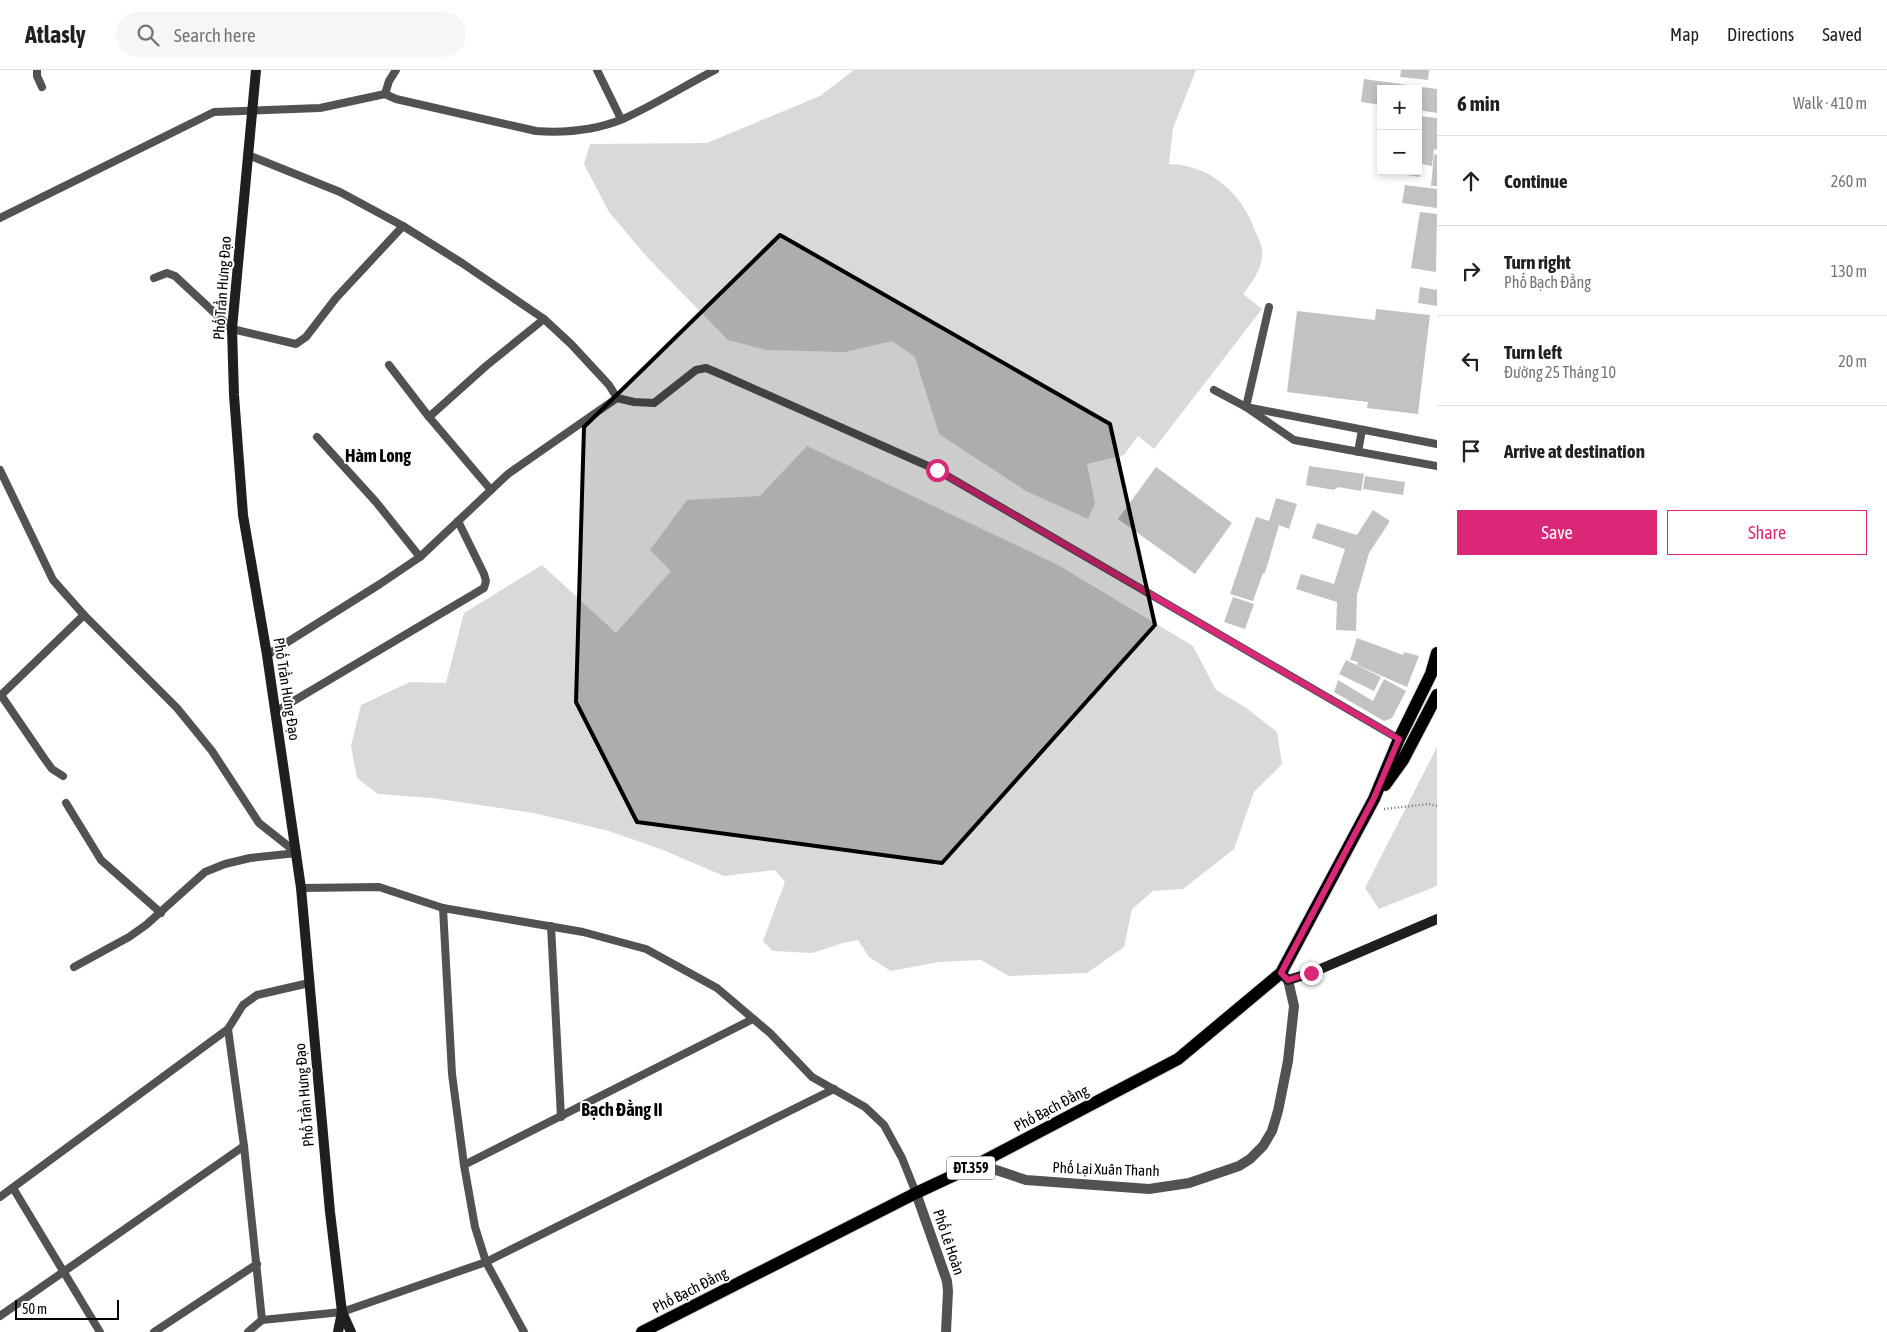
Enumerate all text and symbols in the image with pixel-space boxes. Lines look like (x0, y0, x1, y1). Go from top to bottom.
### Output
search box (116, 12, 466, 57)
text: Atlasly (25, 21, 86, 48)
icon: search (134, 21, 162, 49)
text: Search here (174, 24, 256, 46)
text: Map (1670, 24, 1699, 45)
text: Directions (1727, 24, 1794, 45)
text: Saved (1822, 24, 1862, 45)
map controls (1377, 85, 1422, 175)
button: + (1377, 85, 1422, 130)
text: 6 min (1457, 91, 1500, 115)
text: Walk · 410 m (1793, 94, 1867, 112)
button: − (1377, 130, 1422, 175)
icon: ahead (1457, 167, 1485, 195)
text: Continue (1504, 170, 1568, 192)
text: 260 m (1831, 172, 1867, 190)
street label: Phố Trần Hưng Đạo (210, 236, 234, 340)
text: Turn right (1504, 251, 1571, 273)
icon: right (1457, 257, 1485, 285)
text: 130 m (1831, 262, 1867, 280)
text: Phố Bạch Đằng (1504, 273, 1591, 291)
text: Turn left (1504, 341, 1562, 363)
icon: left (1457, 347, 1485, 375)
text: 20 m (1838, 352, 1867, 370)
text: Đường 25 Tháng 10 (1504, 363, 1616, 381)
icon: arrive (1457, 437, 1485, 465)
text: Arrive at destination (1504, 440, 1645, 462)
district label: Hàm Long (345, 445, 411, 466)
route start (926, 459, 949, 482)
button: Save (1457, 510, 1657, 555)
button: Share (1667, 510, 1867, 555)
street label: Phố Trần Hưng Đạo (270, 636, 304, 742)
route end (1300, 962, 1323, 985)
street label: Phố Trần Hưng Đạo (291, 1042, 317, 1148)
street label: Phố Bạch Đằng (1011, 1081, 1092, 1135)
district label: Bạch Đằng II (581, 1099, 663, 1120)
road number: ĐT.359 (947, 1156, 995, 1180)
street label: Phố Lại Xuân Thanh (1052, 1159, 1160, 1179)
street label: Phố Lê Hoàn (930, 1207, 968, 1277)
street label: Phố Bạch Đằng (650, 1264, 731, 1316)
scale bar (15, 1297, 119, 1320)
text: 50 m (22, 1301, 47, 1317)

